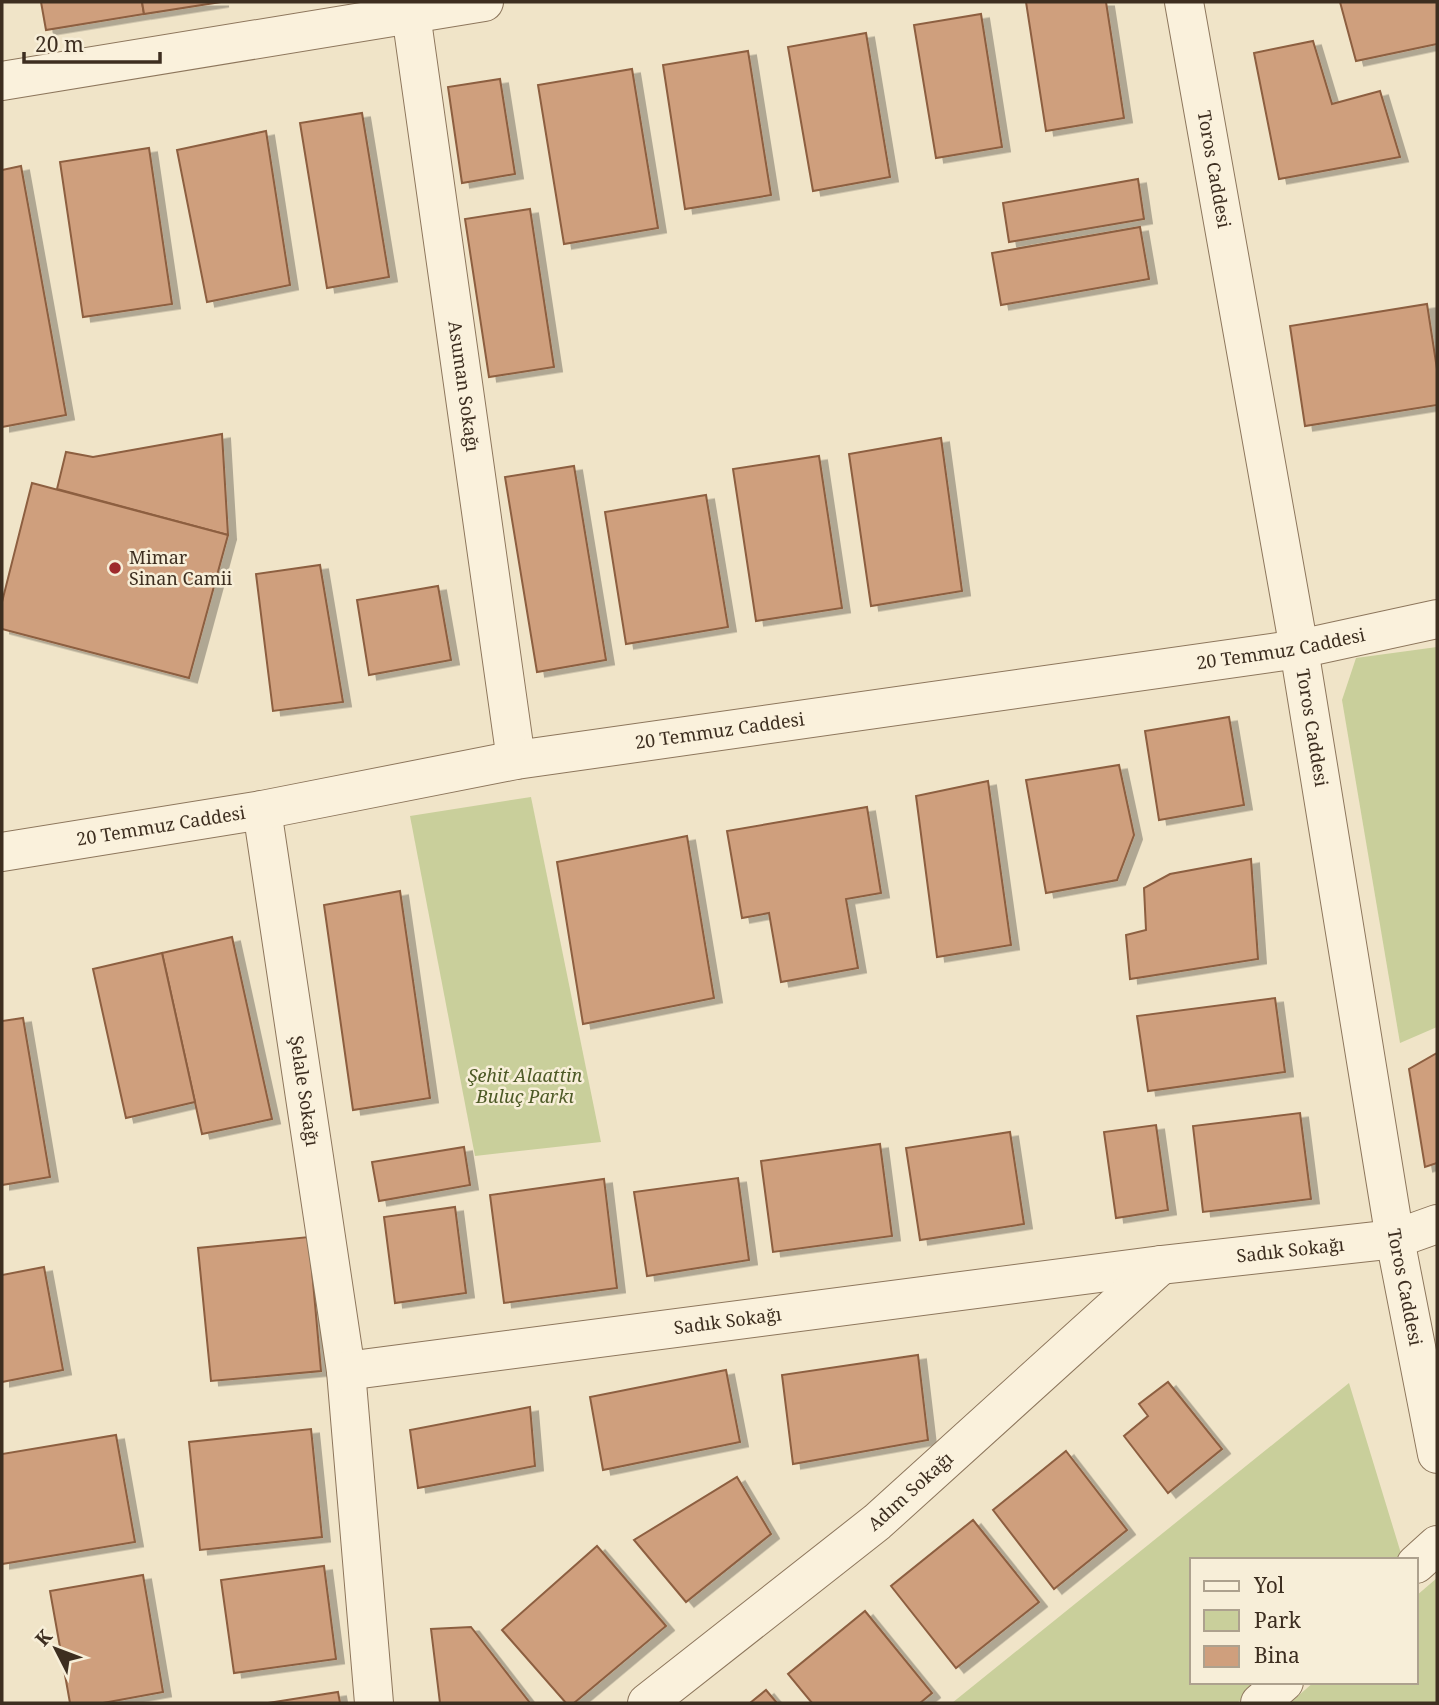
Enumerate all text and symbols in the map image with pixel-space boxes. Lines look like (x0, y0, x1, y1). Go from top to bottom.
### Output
scale bar (24, 21, 161, 65)
text: 20 m (35, 30, 84, 58)
street label: Toros Caddesi (1193, 108, 1237, 230)
street label: Asuman Sokağı (443, 319, 486, 453)
place label: Mimar Sinan Camii (129, 545, 233, 590)
marker: Mimar Sinan Camii (107, 560, 123, 576)
street label: 20 Temmuz Caddesi (1195, 622, 1367, 674)
street label: Toros Caddesi (1291, 667, 1334, 789)
street label: 20 Temmuz Caddesi (633, 706, 806, 754)
street label: 20 Temmuz Caddesi (75, 800, 247, 851)
street label: Şelale Sokağı (285, 1034, 325, 1148)
park label: Şehit Alaattin Buluç Parkı (468, 1063, 583, 1108)
street label: Toros Caddesi (1382, 1227, 1429, 1348)
street label: Sadık Sokağı (1235, 1232, 1346, 1268)
street label: Sadık Sokağı (672, 1301, 783, 1339)
street label: Adım Sokağı (862, 1446, 958, 1536)
legend (1190, 1558, 1418, 1684)
text: Yol (1253, 1571, 1285, 1599)
text: Park (1254, 1606, 1301, 1634)
north arrow (21, 1614, 91, 1684)
text: K (29, 1624, 58, 1652)
text: Bina (1254, 1641, 1300, 1669)

